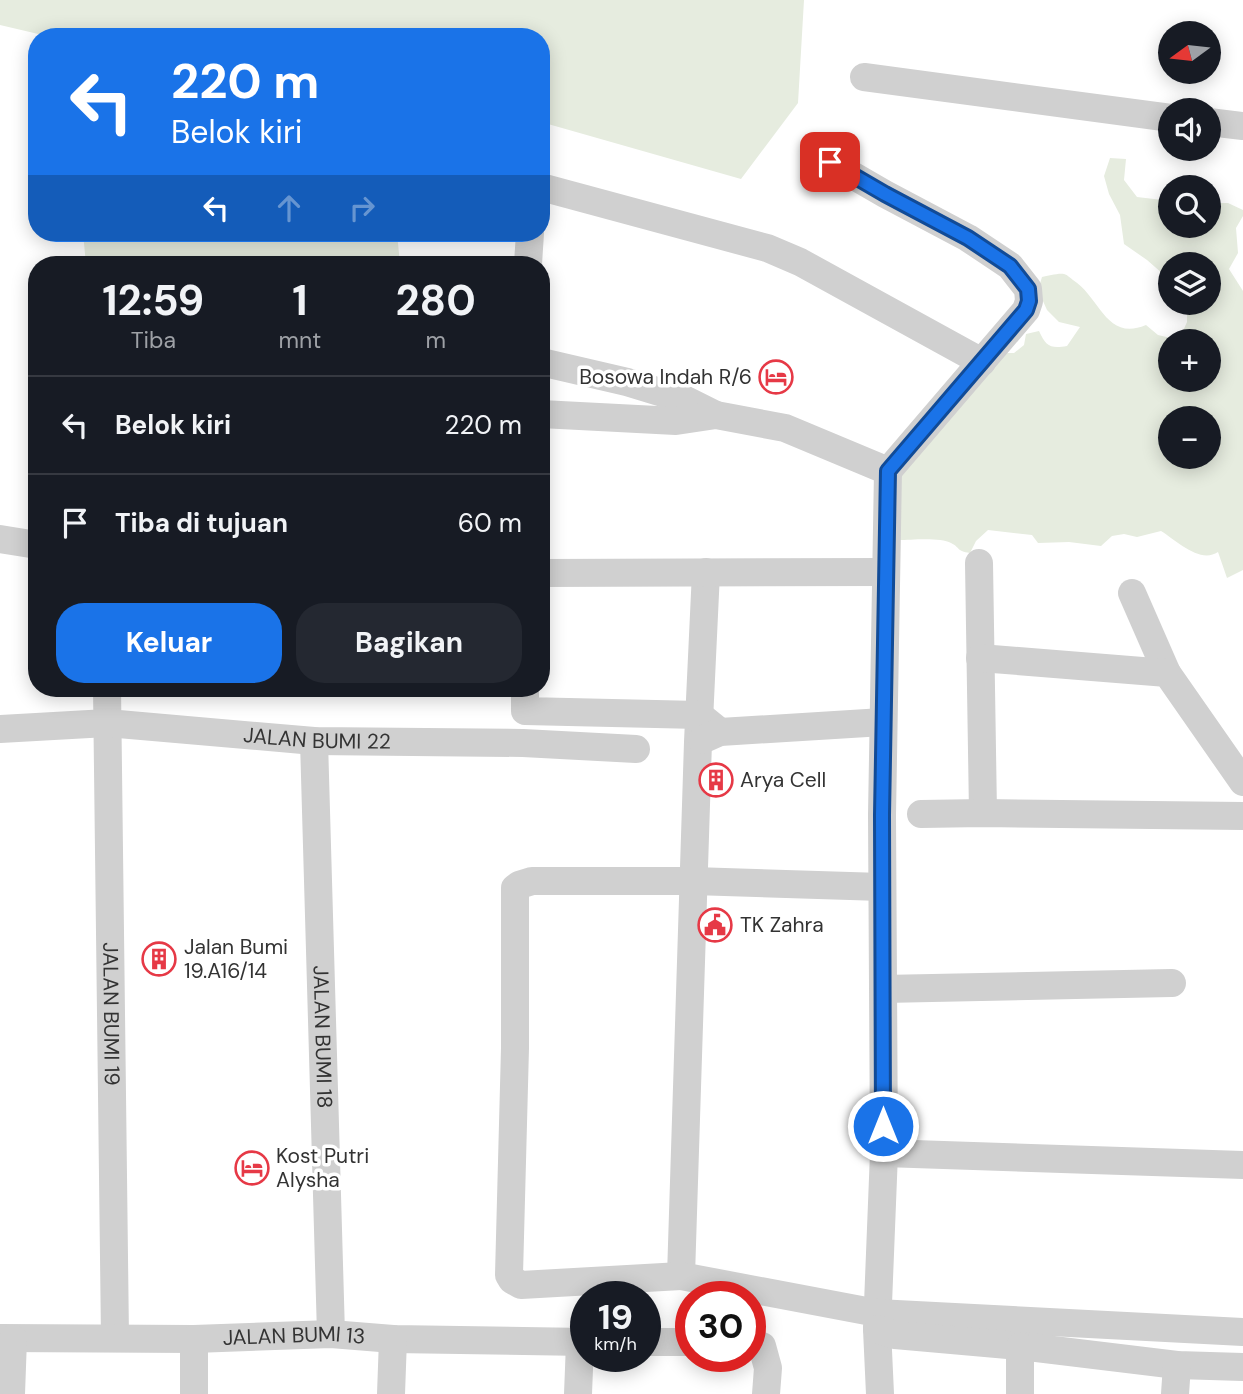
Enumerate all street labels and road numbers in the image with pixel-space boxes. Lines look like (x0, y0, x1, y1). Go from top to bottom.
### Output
street label: JALAN BUMI 22 (242, 721, 391, 756)
street label: JALAN BUMI 19 (96, 942, 126, 1086)
street label: JALAN BUMI 18 (306, 965, 339, 1109)
street label: JALAN BUMI 13 (222, 1320, 366, 1352)

